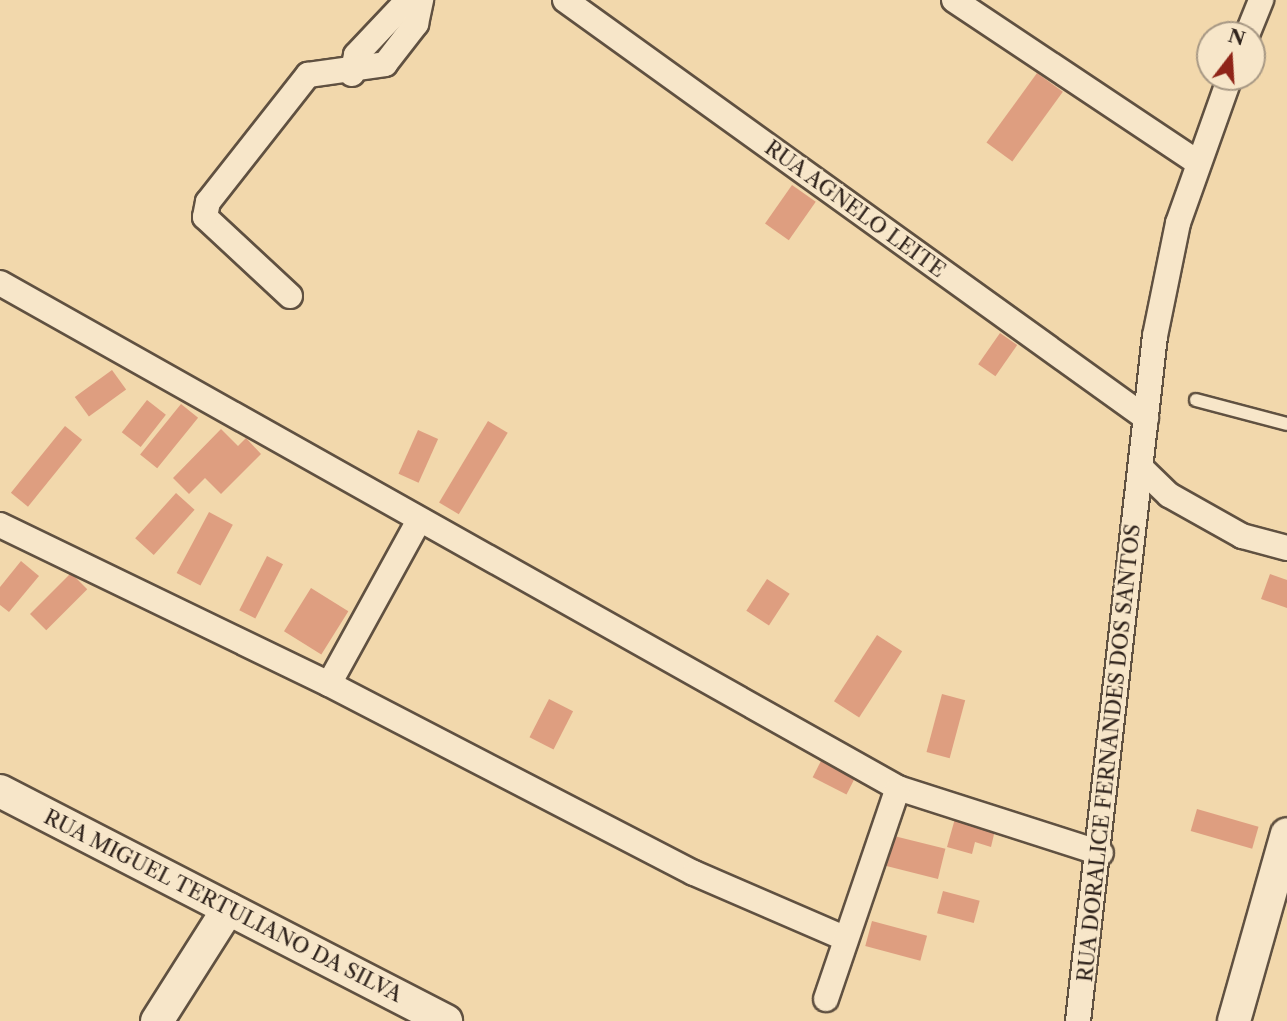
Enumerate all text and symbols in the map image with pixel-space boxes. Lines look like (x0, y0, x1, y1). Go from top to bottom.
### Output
north arrow (1196, 21, 1266, 91)
text: N (1225, 24, 1248, 51)
street label: RUA AGNELO LEITE (759, 135, 951, 283)
street label: RUA DORALICE FERNANDES DOS SANTOS (1072, 522, 1146, 984)
street label: RUA MIGUEL TERTULIANO DA SILVA (39, 804, 407, 1008)

